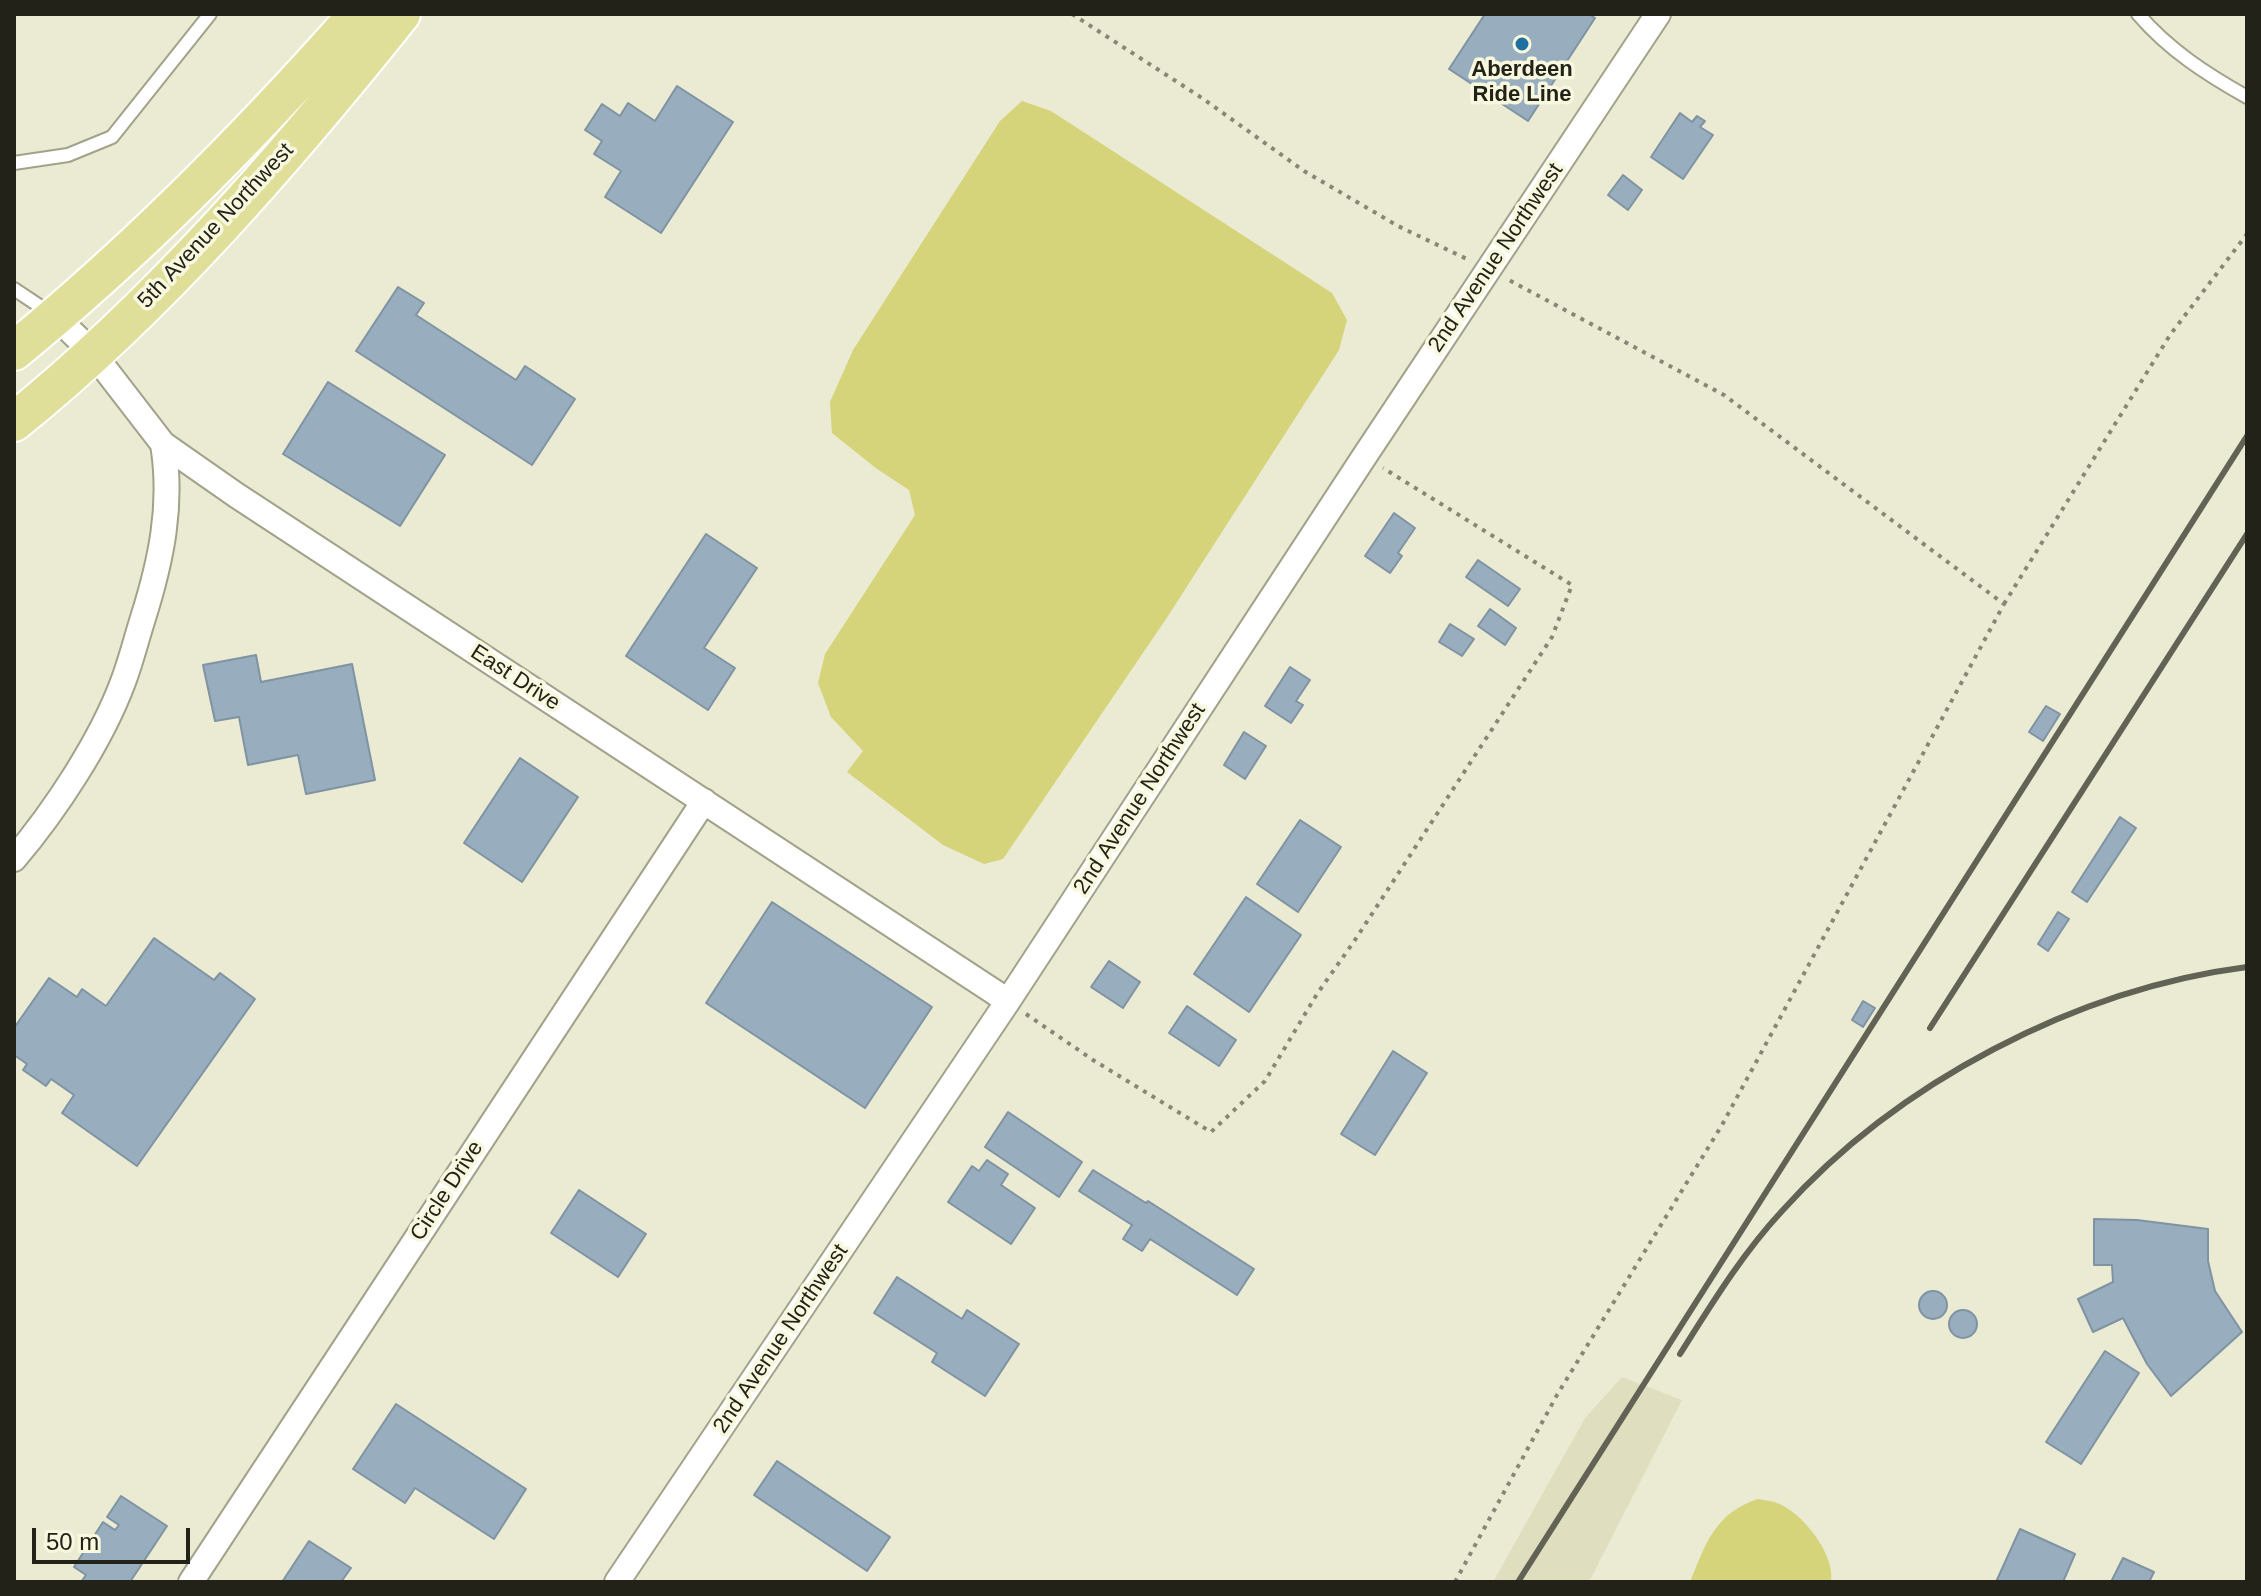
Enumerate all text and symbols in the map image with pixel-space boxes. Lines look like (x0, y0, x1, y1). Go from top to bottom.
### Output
marker: Aberdeen Ride Line (1513, 35, 1531, 53)
place label: Aberdeen Ride Line (1471, 57, 1573, 108)
street label: 5th Avenue Northwest (133, 138, 299, 314)
street label: 2nd Avenue Northwest (1423, 159, 1569, 357)
street label: East Drive (465, 639, 565, 717)
street label: 2nd Avenue Northwest (1068, 699, 1212, 899)
street label: Circle Drive (405, 1136, 489, 1246)
street label: 2nd Avenue Northwest (708, 1240, 854, 1438)
scale bar (36, 1512, 194, 1562)
text: 50 m (46, 1528, 99, 1555)

